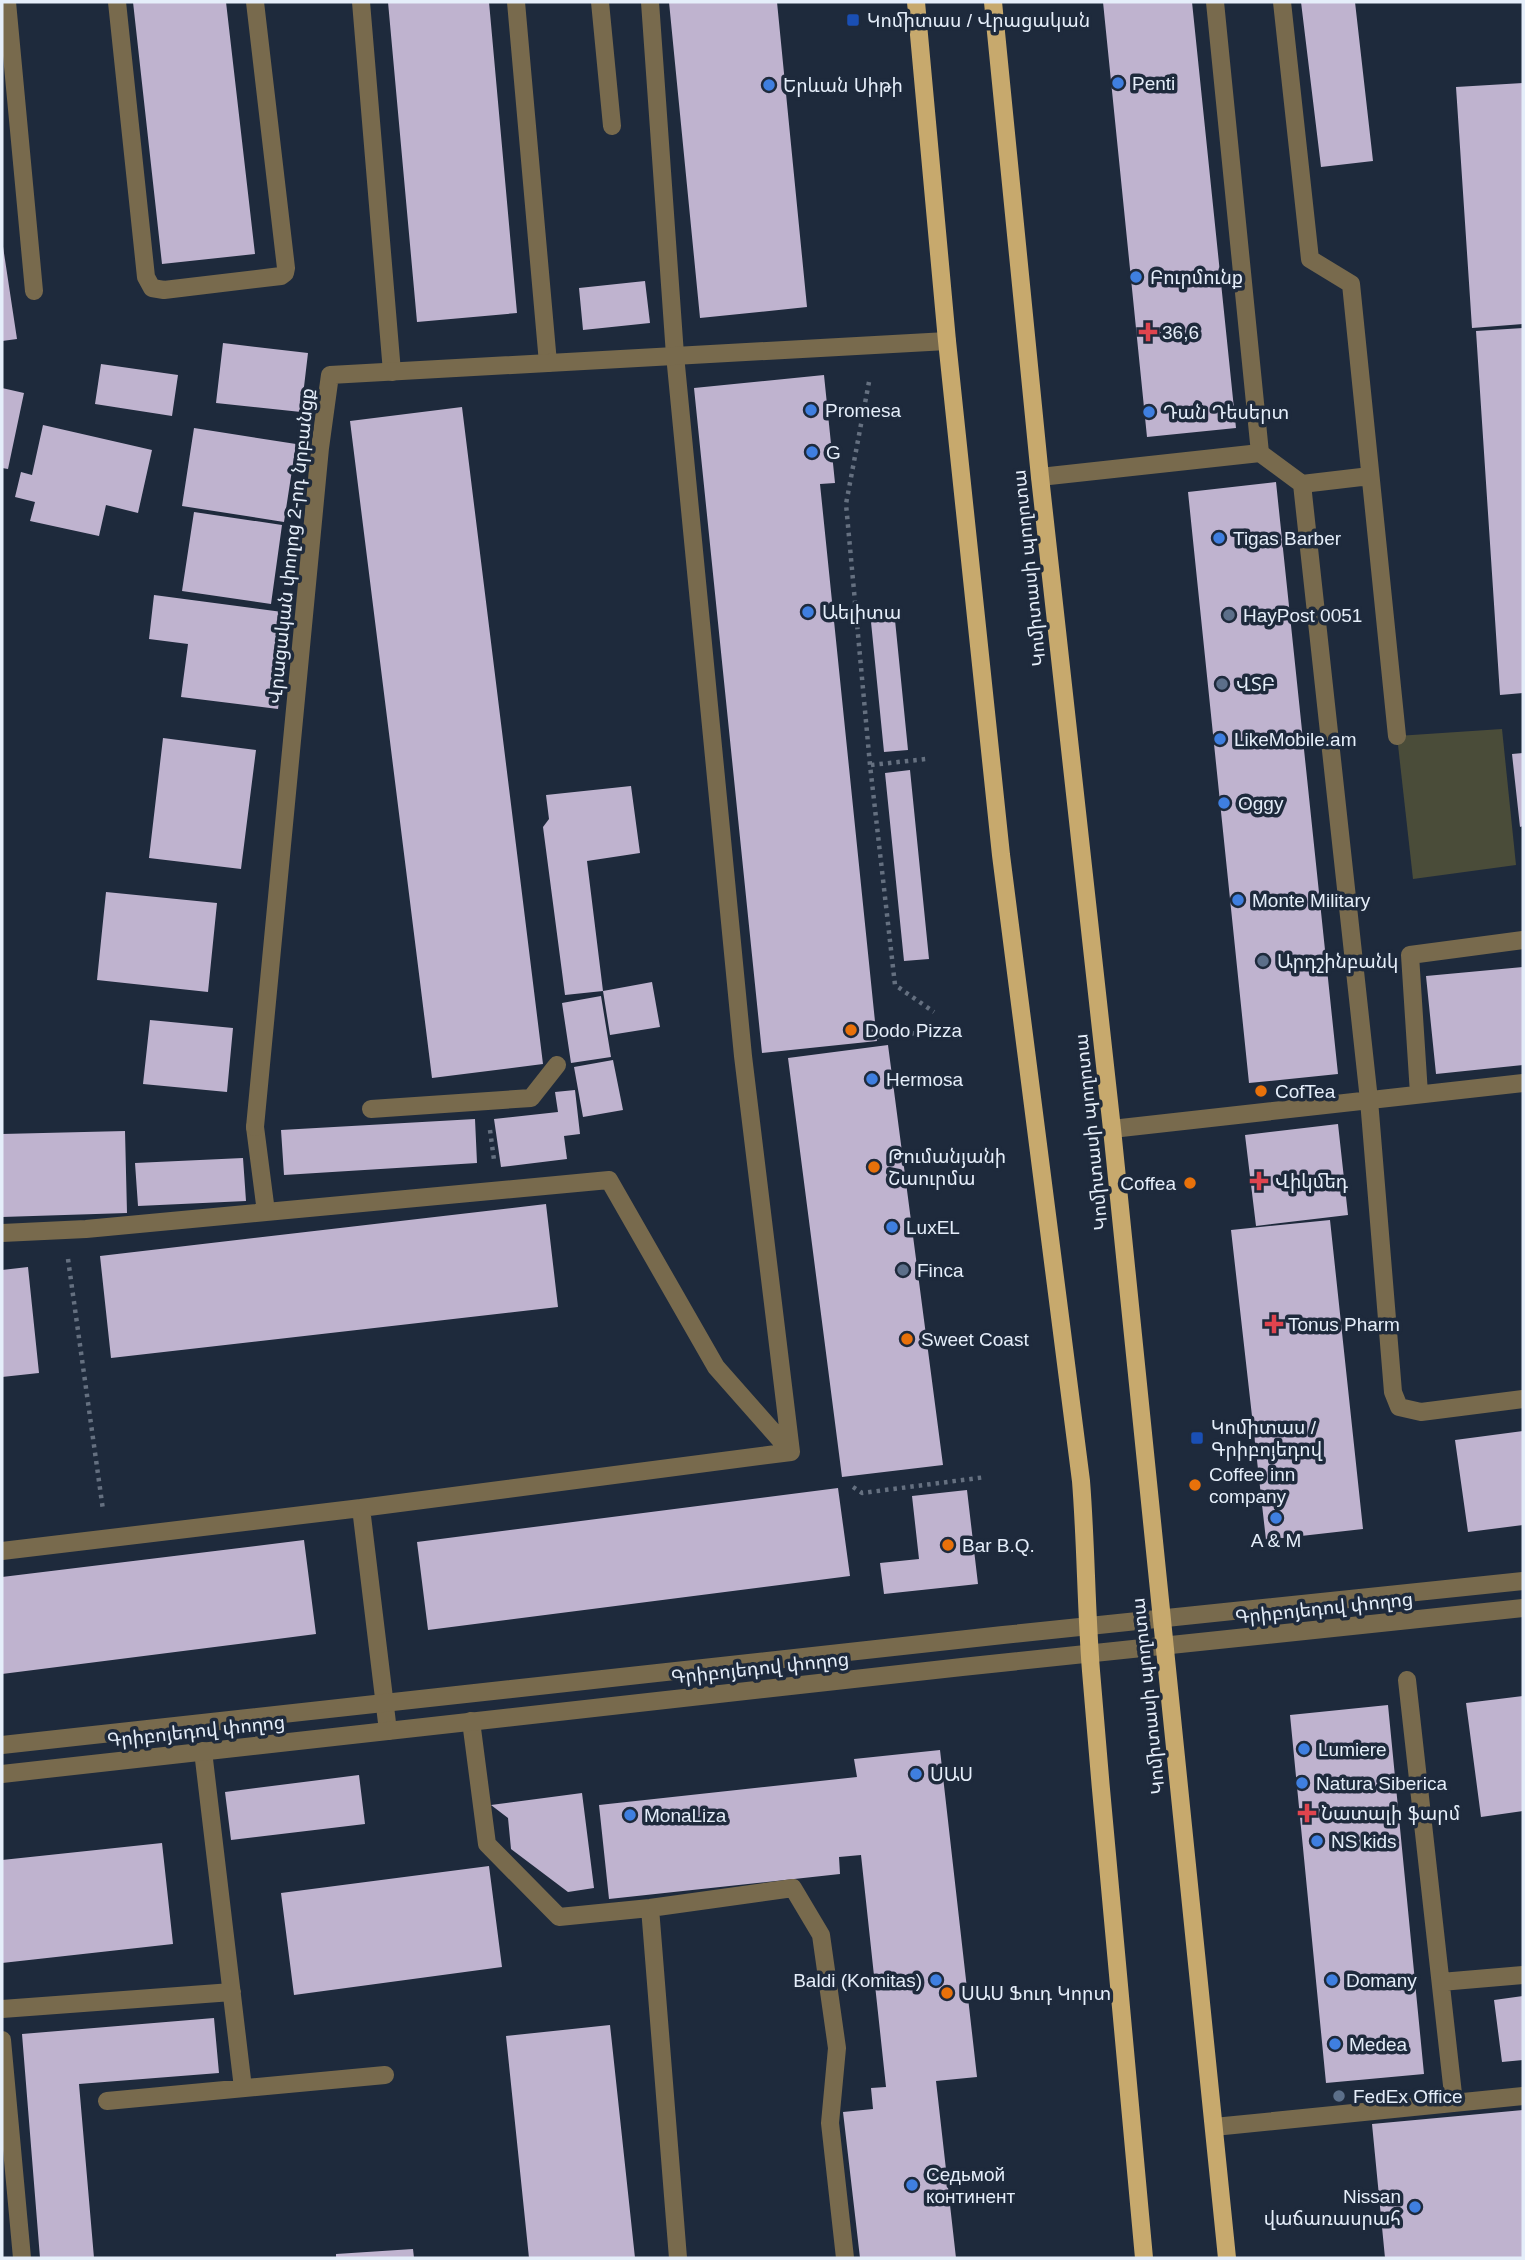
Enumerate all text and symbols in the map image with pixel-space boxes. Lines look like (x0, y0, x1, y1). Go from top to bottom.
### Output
place label: Կոմիտաս / Վրացական (867, 10, 1090, 32)
marker: Կոմիտաս / Վրացական (845, 12, 861, 28)
place label: Penti (1132, 73, 1175, 94)
place label: Երևան Սիթի (783, 75, 903, 97)
marker: Penti (1110, 75, 1126, 91)
marker: Երևան Սիթի (761, 77, 777, 93)
place label: Բուրմունք (1150, 267, 1243, 289)
marker: Բուրմունք (1128, 269, 1144, 285)
place label: 36,6 (1162, 322, 1199, 343)
marker: 36,6 (1140, 324, 1156, 340)
street label: Վրացական փողոց 2-րդ նրբանցք (264, 387, 319, 705)
place label: Promesa (825, 400, 901, 421)
marker: Promesa (803, 402, 819, 418)
place label: Դան Դեսերտ (1163, 402, 1289, 424)
marker: Դան Դեսերտ (1141, 404, 1157, 420)
place label: G (826, 442, 841, 463)
marker: G (804, 444, 820, 460)
street label: Կոմիտասի պողոտա (1008, 469, 1051, 667)
place label: Tigas Barber (1233, 528, 1342, 549)
marker: Tigas Barber (1211, 530, 1227, 546)
place label: Աելիտա (822, 602, 901, 624)
marker: Աելիտա (800, 604, 816, 620)
place label: HayPost 0051 (1243, 605, 1362, 626)
marker: HayPost 0051 (1221, 607, 1237, 623)
place label: ՎՏԲ (1236, 674, 1275, 695)
marker: ՎՏԲ (1214, 676, 1230, 692)
place label: LikeMobile.am (1234, 729, 1357, 750)
marker: LikeMobile.am (1212, 731, 1228, 747)
place label: Oggy (1238, 793, 1284, 814)
marker: Oggy (1216, 795, 1232, 811)
place label: Monte Military (1252, 890, 1371, 911)
marker: Monte Military (1230, 892, 1246, 908)
place label: Արդշինբանկ (1277, 951, 1398, 973)
marker: Արդշինբանկ (1255, 953, 1271, 969)
place label: Dodo Pizza (865, 1020, 963, 1041)
marker: Dodo Pizza (843, 1022, 859, 1038)
street label: Կոմիտասի պողոտա (1070, 1033, 1113, 1231)
place label: Hermosa (886, 1069, 964, 1090)
marker: Hermosa (864, 1071, 880, 1087)
place label: CofTea (1275, 1081, 1336, 1102)
marker: CofTea (1253, 1083, 1269, 1099)
place label: Թումանյանի Շաուրմա (888, 1146, 1006, 1190)
marker: Թումանյանի Շաուրմա (866, 1159, 882, 1175)
marker: Վիկմեդ (1249, 1171, 1269, 1191)
place label: Վիկմեդ (1275, 1171, 1349, 1193)
place label: Coffea (1120, 1173, 1176, 1194)
marker: Coffea (1182, 1175, 1198, 1191)
place label: LuxEL (906, 1217, 960, 1238)
marker: LuxEL (884, 1219, 900, 1235)
place label: Finca (917, 1260, 964, 1281)
marker: Finca (895, 1262, 911, 1278)
place label: Tonus Pharm (1288, 1314, 1400, 1335)
marker: Tonus Pharm (1266, 1316, 1282, 1332)
place label: Sweet Coast (921, 1329, 1029, 1350)
marker: Sweet Coast (899, 1331, 915, 1347)
place label: Կոմիտաս / Գրիբոյեդով (1211, 1417, 1323, 1461)
marker: Կոմիտաս / Գրիբոյեդով (1189, 1430, 1205, 1446)
place label: Coffee inn company (1209, 1464, 1295, 1507)
marker: Coffee inn company (1187, 1477, 1203, 1493)
marker: A & M (1268, 1510, 1284, 1526)
place label: A & M (1251, 1530, 1301, 1551)
place label: Bar B.Q. (962, 1535, 1035, 1556)
marker: Bar B.Q. (940, 1537, 956, 1553)
street label: Գրիբոյեդով փողոց (1234, 1588, 1414, 1629)
street label: Կոմիտասի պողոտա (1127, 1597, 1170, 1795)
street label: Գրիբոյեդով փողոց (670, 1648, 850, 1689)
street label: Գրիբոյեդով փողոց (106, 1711, 286, 1752)
place label: Lumiere (1318, 1739, 1387, 1760)
marker: Lumiere (1296, 1741, 1312, 1757)
place label: ՍԱՍ (930, 1764, 973, 1785)
marker: ՍԱՍ (908, 1766, 924, 1782)
place label: Natura Siberica (1316, 1773, 1447, 1794)
marker: Natura Siberica (1294, 1775, 1310, 1791)
place label: Նատալի ֆարմ (1321, 1803, 1460, 1825)
place label: MonaLiza (644, 1805, 727, 1826)
marker: Նատալի ֆարմ (1299, 1805, 1315, 1821)
marker: MonaLiza (622, 1807, 638, 1823)
place label: NS kids (1331, 1831, 1396, 1852)
marker: NS kids (1309, 1833, 1325, 1849)
place label: Baldi (Komitas) (793, 1970, 922, 1991)
place label: Domany (1346, 1970, 1417, 1991)
marker: Baldi (Komitas) (928, 1972, 944, 1988)
marker: Domany (1324, 1972, 1340, 1988)
place label: ՍԱՍ Ֆուդ Կորտ (961, 1983, 1111, 2005)
marker: ՍԱՍ Ֆուդ Կորտ (939, 1985, 955, 2001)
place label: Medea (1349, 2034, 1408, 2055)
marker: Medea (1327, 2036, 1343, 2052)
place label: FedEx Office (1353, 2086, 1462, 2107)
marker: FedEx Office (1331, 2088, 1347, 2104)
place label: Седьмой континент (926, 2164, 1015, 2207)
marker: Седьмой континент (904, 2177, 920, 2193)
place label: Nissan վաճառասրահ (1264, 2186, 1401, 2230)
marker: Nissan վաճառասրահ (1407, 2199, 1423, 2215)

